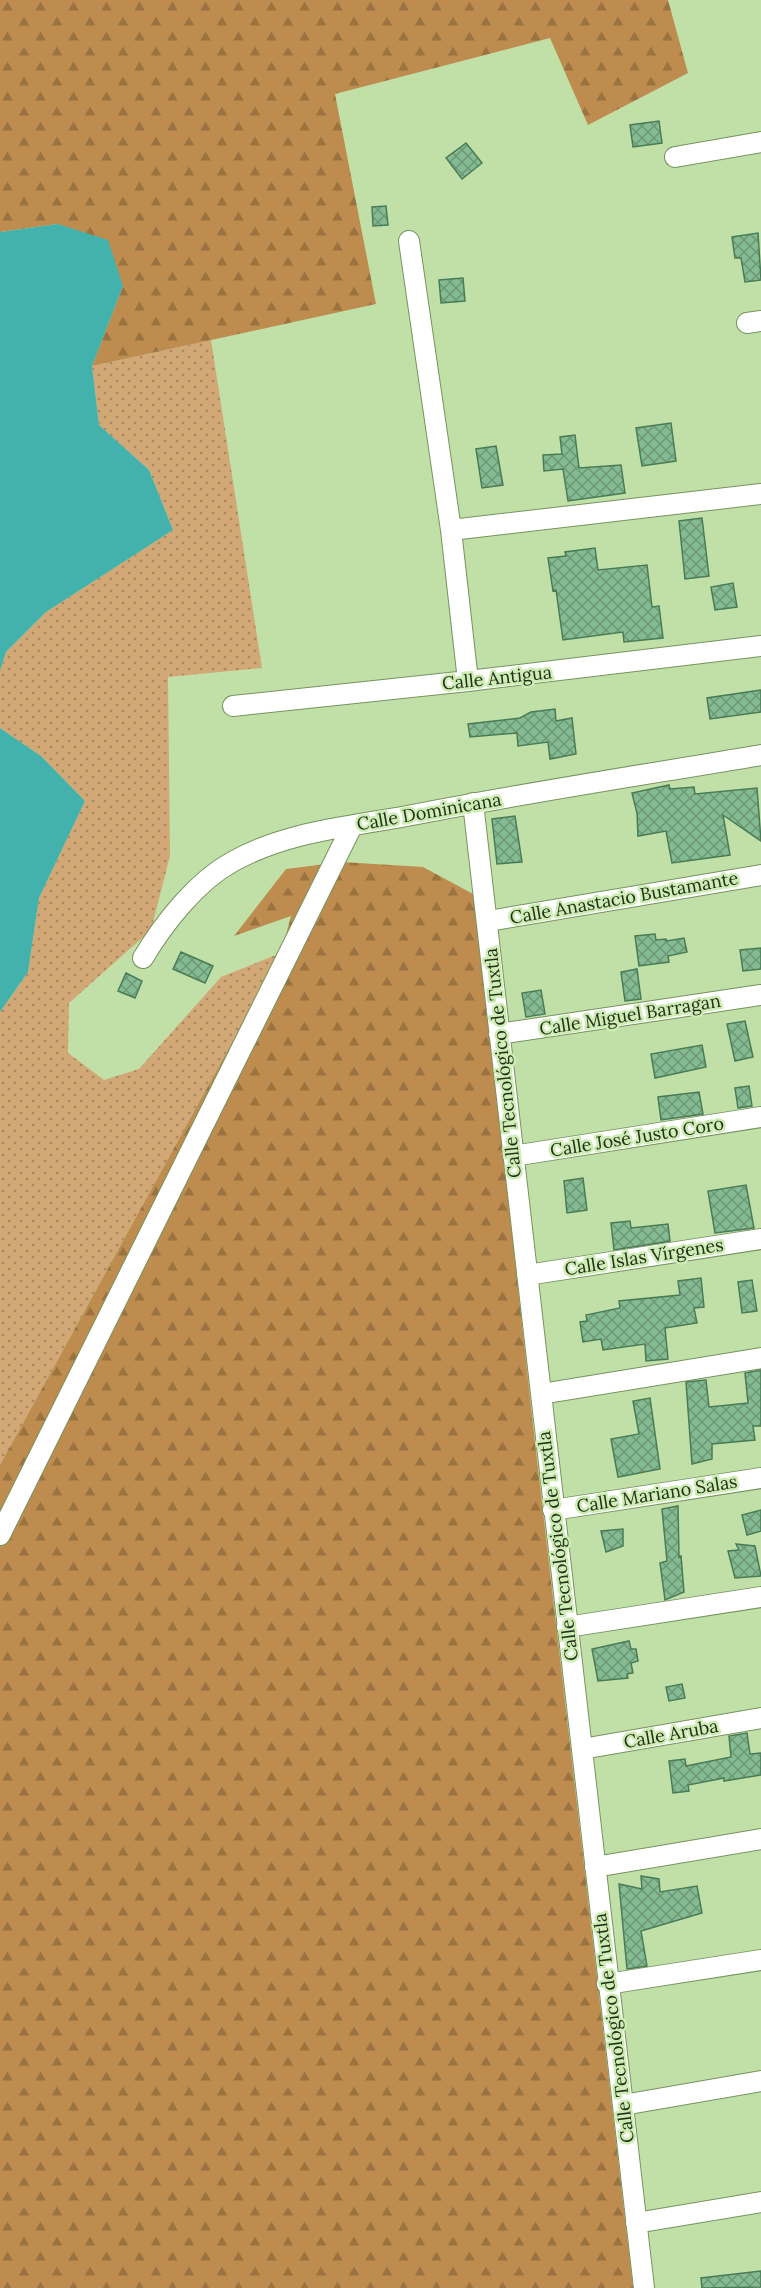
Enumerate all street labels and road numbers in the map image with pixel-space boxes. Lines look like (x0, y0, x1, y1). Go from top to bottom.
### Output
street label: Calle Antigua (441, 660, 553, 695)
street label: Calle Dominicana (355, 787, 503, 836)
street label: Calle Anastacio Bustamante (508, 866, 740, 929)
street label: Calle Tecnológico de Tuxtla (479, 947, 526, 1179)
street label: Calle Miguel Barragan (538, 989, 722, 1040)
street label: Calle José Justo Coro (548, 1111, 725, 1162)
street label: Calle Islas Vírgenes (563, 1233, 725, 1280)
street label: Calle Tecnológico de Tuxtla (532, 1430, 583, 1662)
street label: Calle Mariano Salas (575, 1469, 739, 1518)
street label: Calle Aruba (622, 1714, 720, 1753)
street label: Calle Tecnológico de Tuxtla (588, 1912, 639, 2144)

